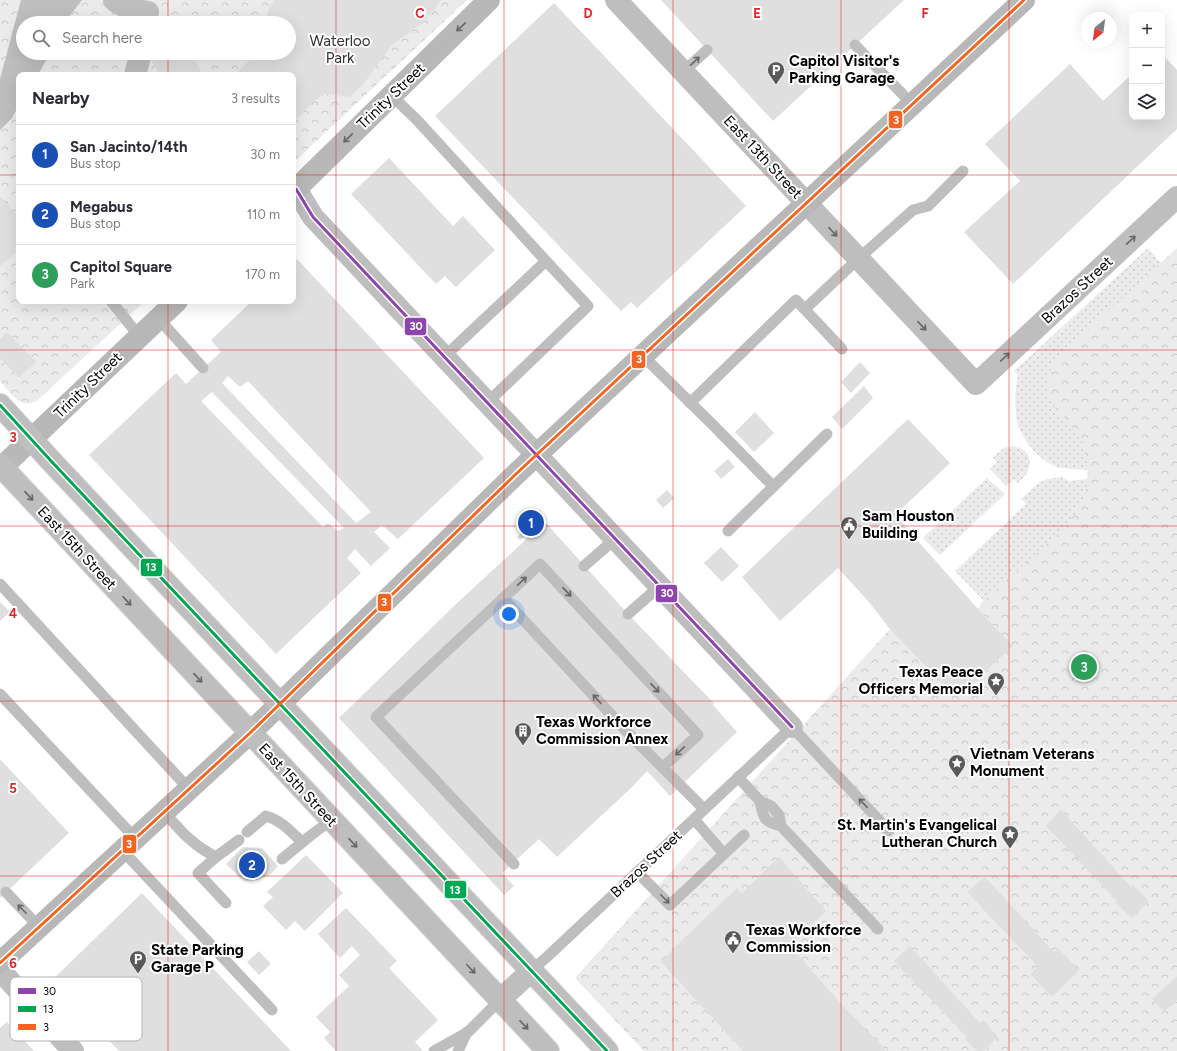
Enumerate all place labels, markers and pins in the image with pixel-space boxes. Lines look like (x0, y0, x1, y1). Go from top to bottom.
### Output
place label: Capitol Visitor's Parking Garage (789, 52, 899, 87)
parking icon: Capitol Visitor's Parking Garage (766, 60, 786, 85)
place label: Sam Houston Building (862, 507, 954, 542)
pin: 1 (518, 508, 544, 538)
public building icon: Sam Houston Building (839, 515, 859, 540)
pin: 3 (1071, 652, 1097, 682)
place label: Texas Peace Officers Memorial (858, 663, 984, 698)
place icon: Texas Peace Officers Memorial (986, 671, 1006, 696)
place label: Texas Workforce Commission Annex (536, 713, 668, 748)
building icon: Texas Workforce Commission Annex (513, 721, 533, 746)
place label: Vietnam Veterans Monument (970, 745, 1094, 780)
place icon: Vietnam Veterans Monument (947, 753, 967, 778)
place label: St. Martin's Evangelical Lutheran Church (837, 816, 997, 851)
place icon: St. Martin's Evangelical Lutheran Church (1000, 824, 1020, 849)
pin: 2 (239, 850, 265, 880)
place label: Texas Workforce Commission (746, 921, 862, 956)
public building icon: Texas Workforce Commission (723, 929, 743, 954)
place label: State Parking Garage P (151, 941, 244, 976)
parking icon: State Parking Garage P (128, 949, 148, 974)

